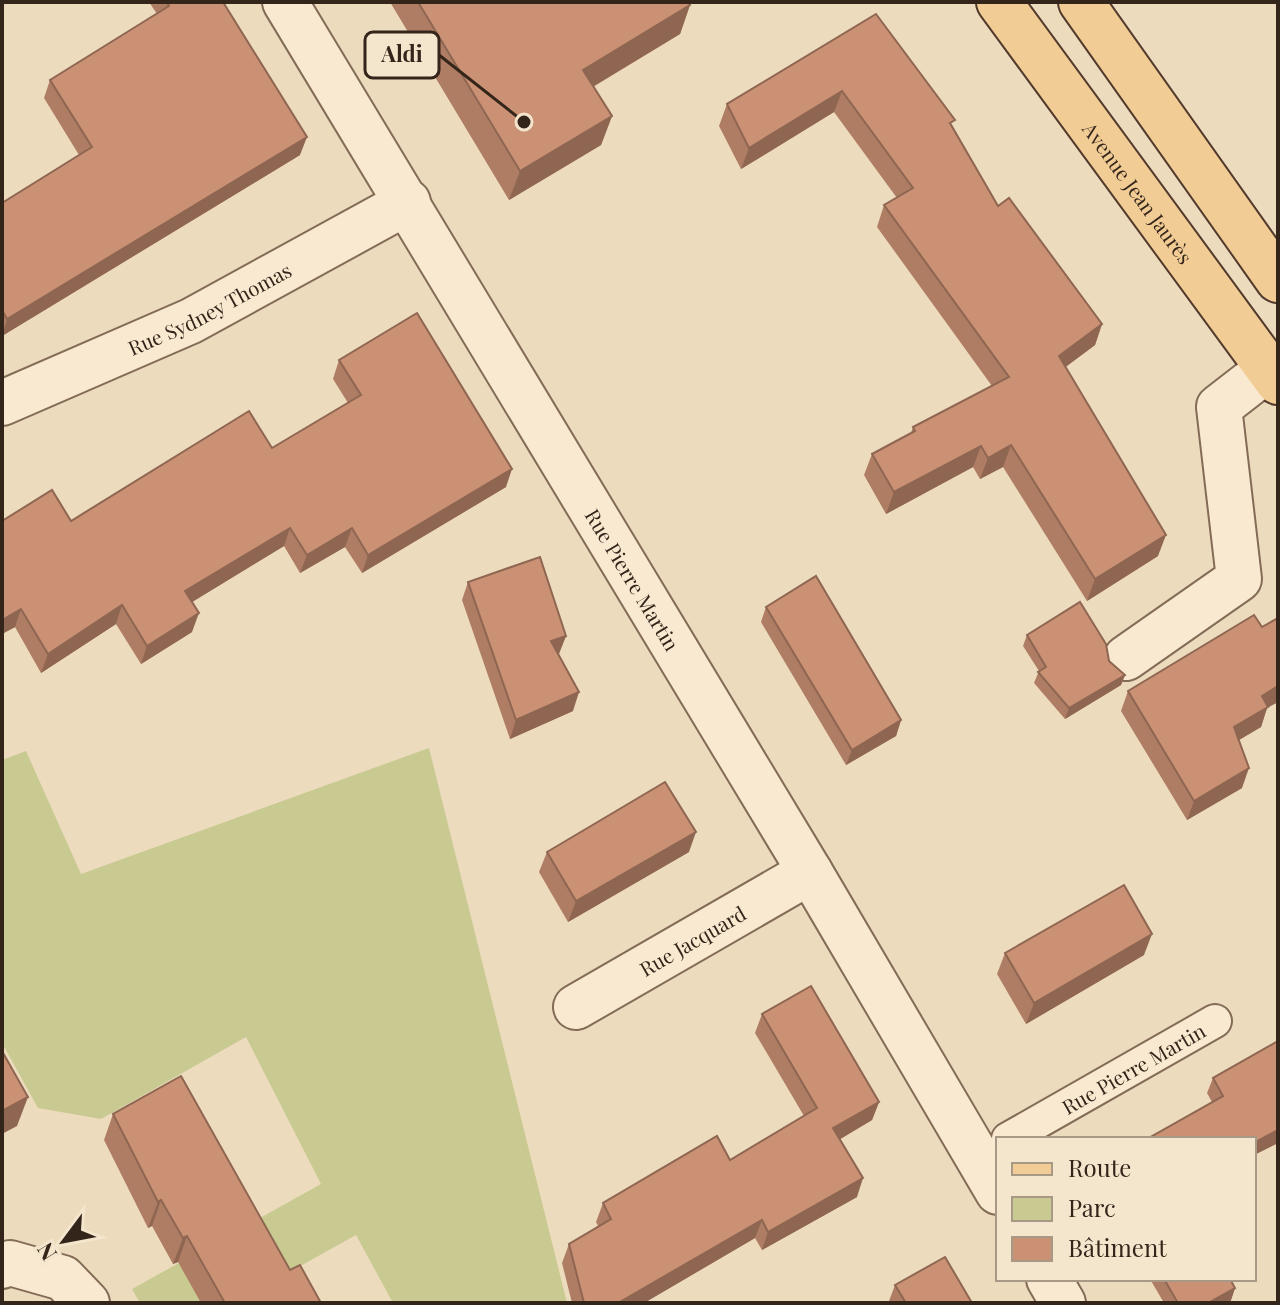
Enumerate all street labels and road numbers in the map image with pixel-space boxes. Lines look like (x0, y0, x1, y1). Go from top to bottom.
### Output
street label: Avenue Jean Jaurès (1077, 115, 1200, 269)
street label: Rue Sydney Thomas (123, 255, 296, 360)
street label: Rue Pierre Martin (580, 503, 686, 655)
street label: Rue Jacquard (634, 899, 750, 981)
street label: Rue Pierre Martin (1056, 1016, 1210, 1119)

